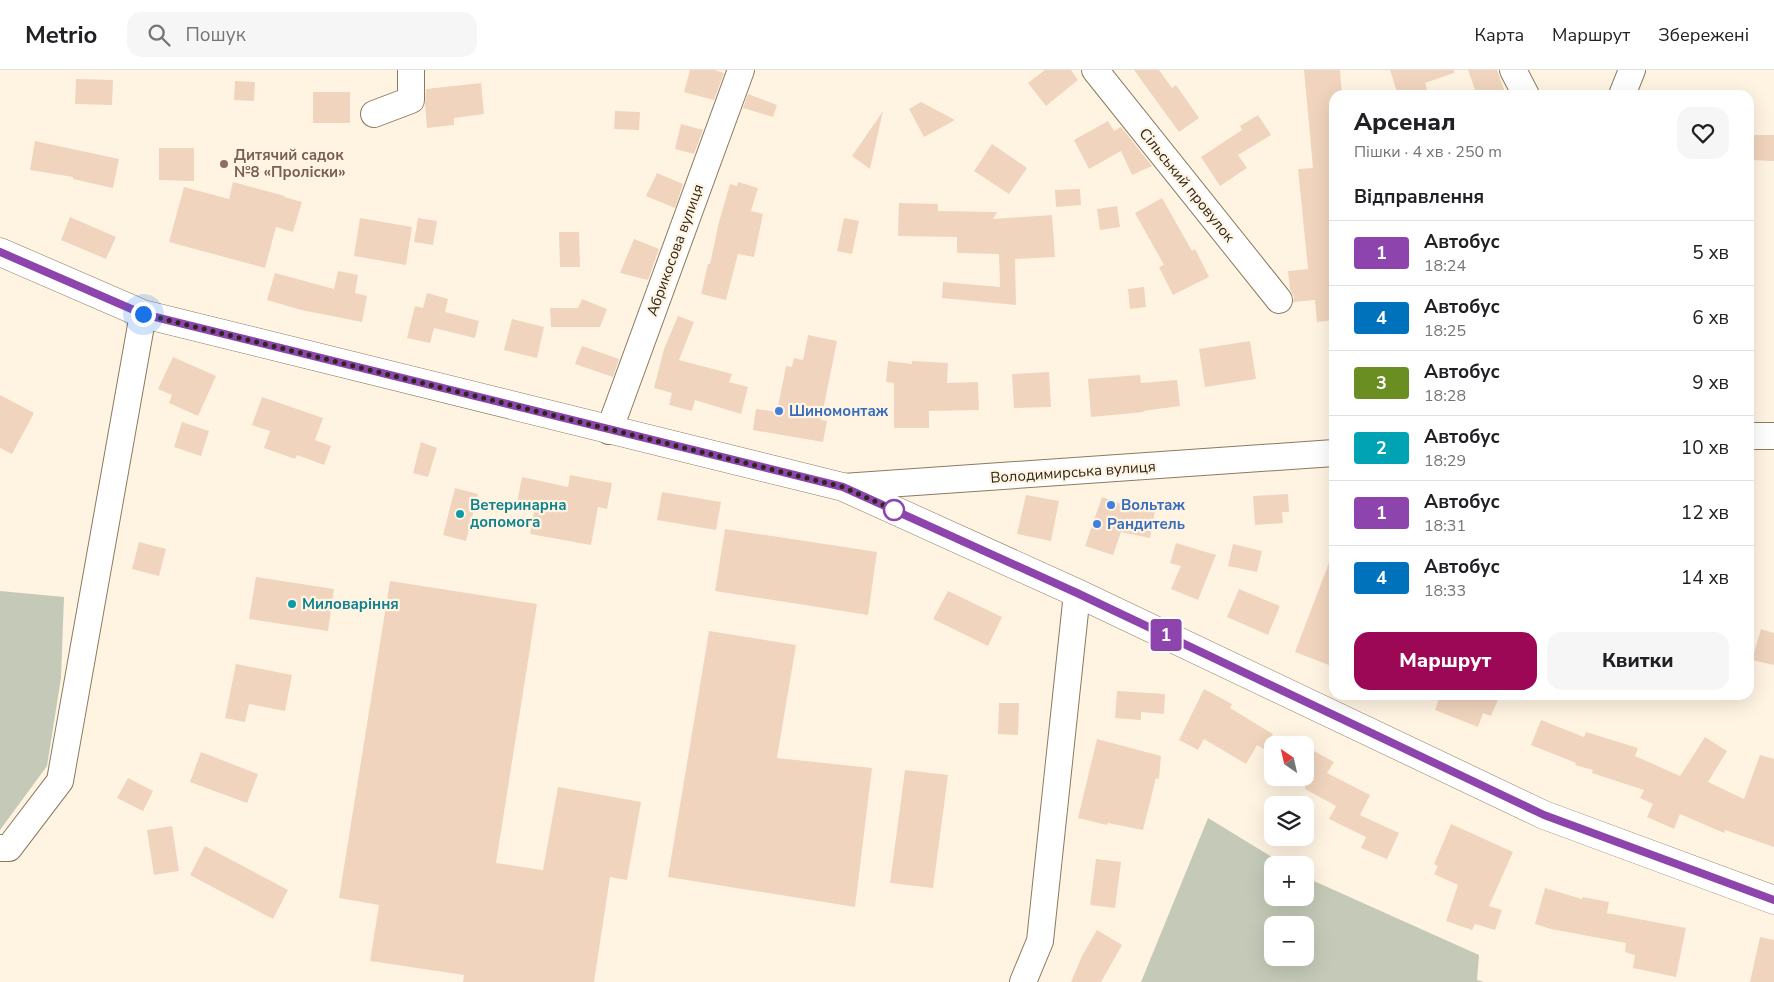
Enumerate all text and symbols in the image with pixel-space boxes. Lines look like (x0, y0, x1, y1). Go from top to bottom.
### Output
search box (127, 12, 477, 57)
text: Metrio (25, 19, 97, 51)
icon: search (145, 21, 173, 49)
text: Пошук (185, 22, 246, 48)
text: Карта (1475, 23, 1524, 47)
text: Маршрут (1552, 23, 1630, 47)
text: Збережені (1658, 23, 1749, 47)
text: Арсенал (1354, 106, 1456, 138)
button: heart (1677, 107, 1729, 159)
street label: Сільський провулок (1135, 124, 1239, 246)
text: Пішки · 4 хв · 250 m (1354, 141, 1502, 163)
place label: Дитячий садок №8 «Проліски» (234, 145, 346, 182)
marker: Дитячий садок №8 «Проліски» (218, 158, 230, 170)
street label: Абрикосова вулиця (642, 181, 708, 319)
text: Відправлення (1354, 184, 1484, 210)
text: Автобус (1424, 229, 1500, 255)
text: 5 хв (1692, 240, 1729, 266)
text: 1 (1376, 241, 1387, 265)
text: 18:24 (1424, 255, 1466, 277)
text: Автобус (1424, 294, 1500, 320)
your location (131, 302, 156, 327)
text: 6 хв (1692, 305, 1729, 331)
text: 4 (1376, 306, 1387, 330)
text: 18:25 (1424, 320, 1466, 342)
text: Автобус (1424, 359, 1500, 385)
text: 9 хв (1692, 370, 1729, 396)
text: 3 (1376, 371, 1387, 395)
text: 18:28 (1424, 385, 1466, 407)
place label: Шиномонтаж (789, 401, 889, 421)
marker: Шиномонтаж (773, 405, 785, 417)
text: Автобус (1424, 424, 1500, 450)
text: 10 хв (1681, 435, 1729, 461)
text: 2 (1376, 436, 1387, 460)
text: 18:29 (1424, 450, 1466, 472)
street label: Володимирська вулиця (990, 456, 1156, 488)
text: Автобус (1424, 489, 1500, 515)
place label: Ветеринарна допомога (470, 495, 567, 532)
place label: Вольтаж (1121, 495, 1185, 515)
unlabelled marker (883, 499, 905, 521)
marker: Вольтаж (1105, 499, 1117, 511)
text: 12 хв (1681, 500, 1729, 526)
text: 1 (1376, 501, 1387, 525)
marker: Ветеринарна допомога (454, 508, 466, 520)
place label: Рандитель (1107, 514, 1185, 534)
text: 18:31 (1424, 515, 1466, 537)
marker: Рандитель (1091, 518, 1103, 530)
text: Автобус (1424, 554, 1500, 580)
text: 14 хв (1681, 565, 1729, 591)
text: 4 (1376, 566, 1387, 590)
text: 18:33 (1424, 580, 1466, 602)
place label: Миловаріння (302, 594, 399, 614)
marker: Миловаріння (286, 598, 298, 610)
line badge: 1 (1150, 619, 1182, 651)
text: 1 (1161, 623, 1171, 647)
button: Маршрут (1354, 632, 1537, 690)
button: Квитки (1547, 632, 1729, 690)
north arrow (1264, 736, 1314, 786)
map controls (1264, 736, 1314, 966)
button: layers (1264, 796, 1314, 846)
button: + (1264, 856, 1314, 906)
button: − (1264, 916, 1314, 966)

